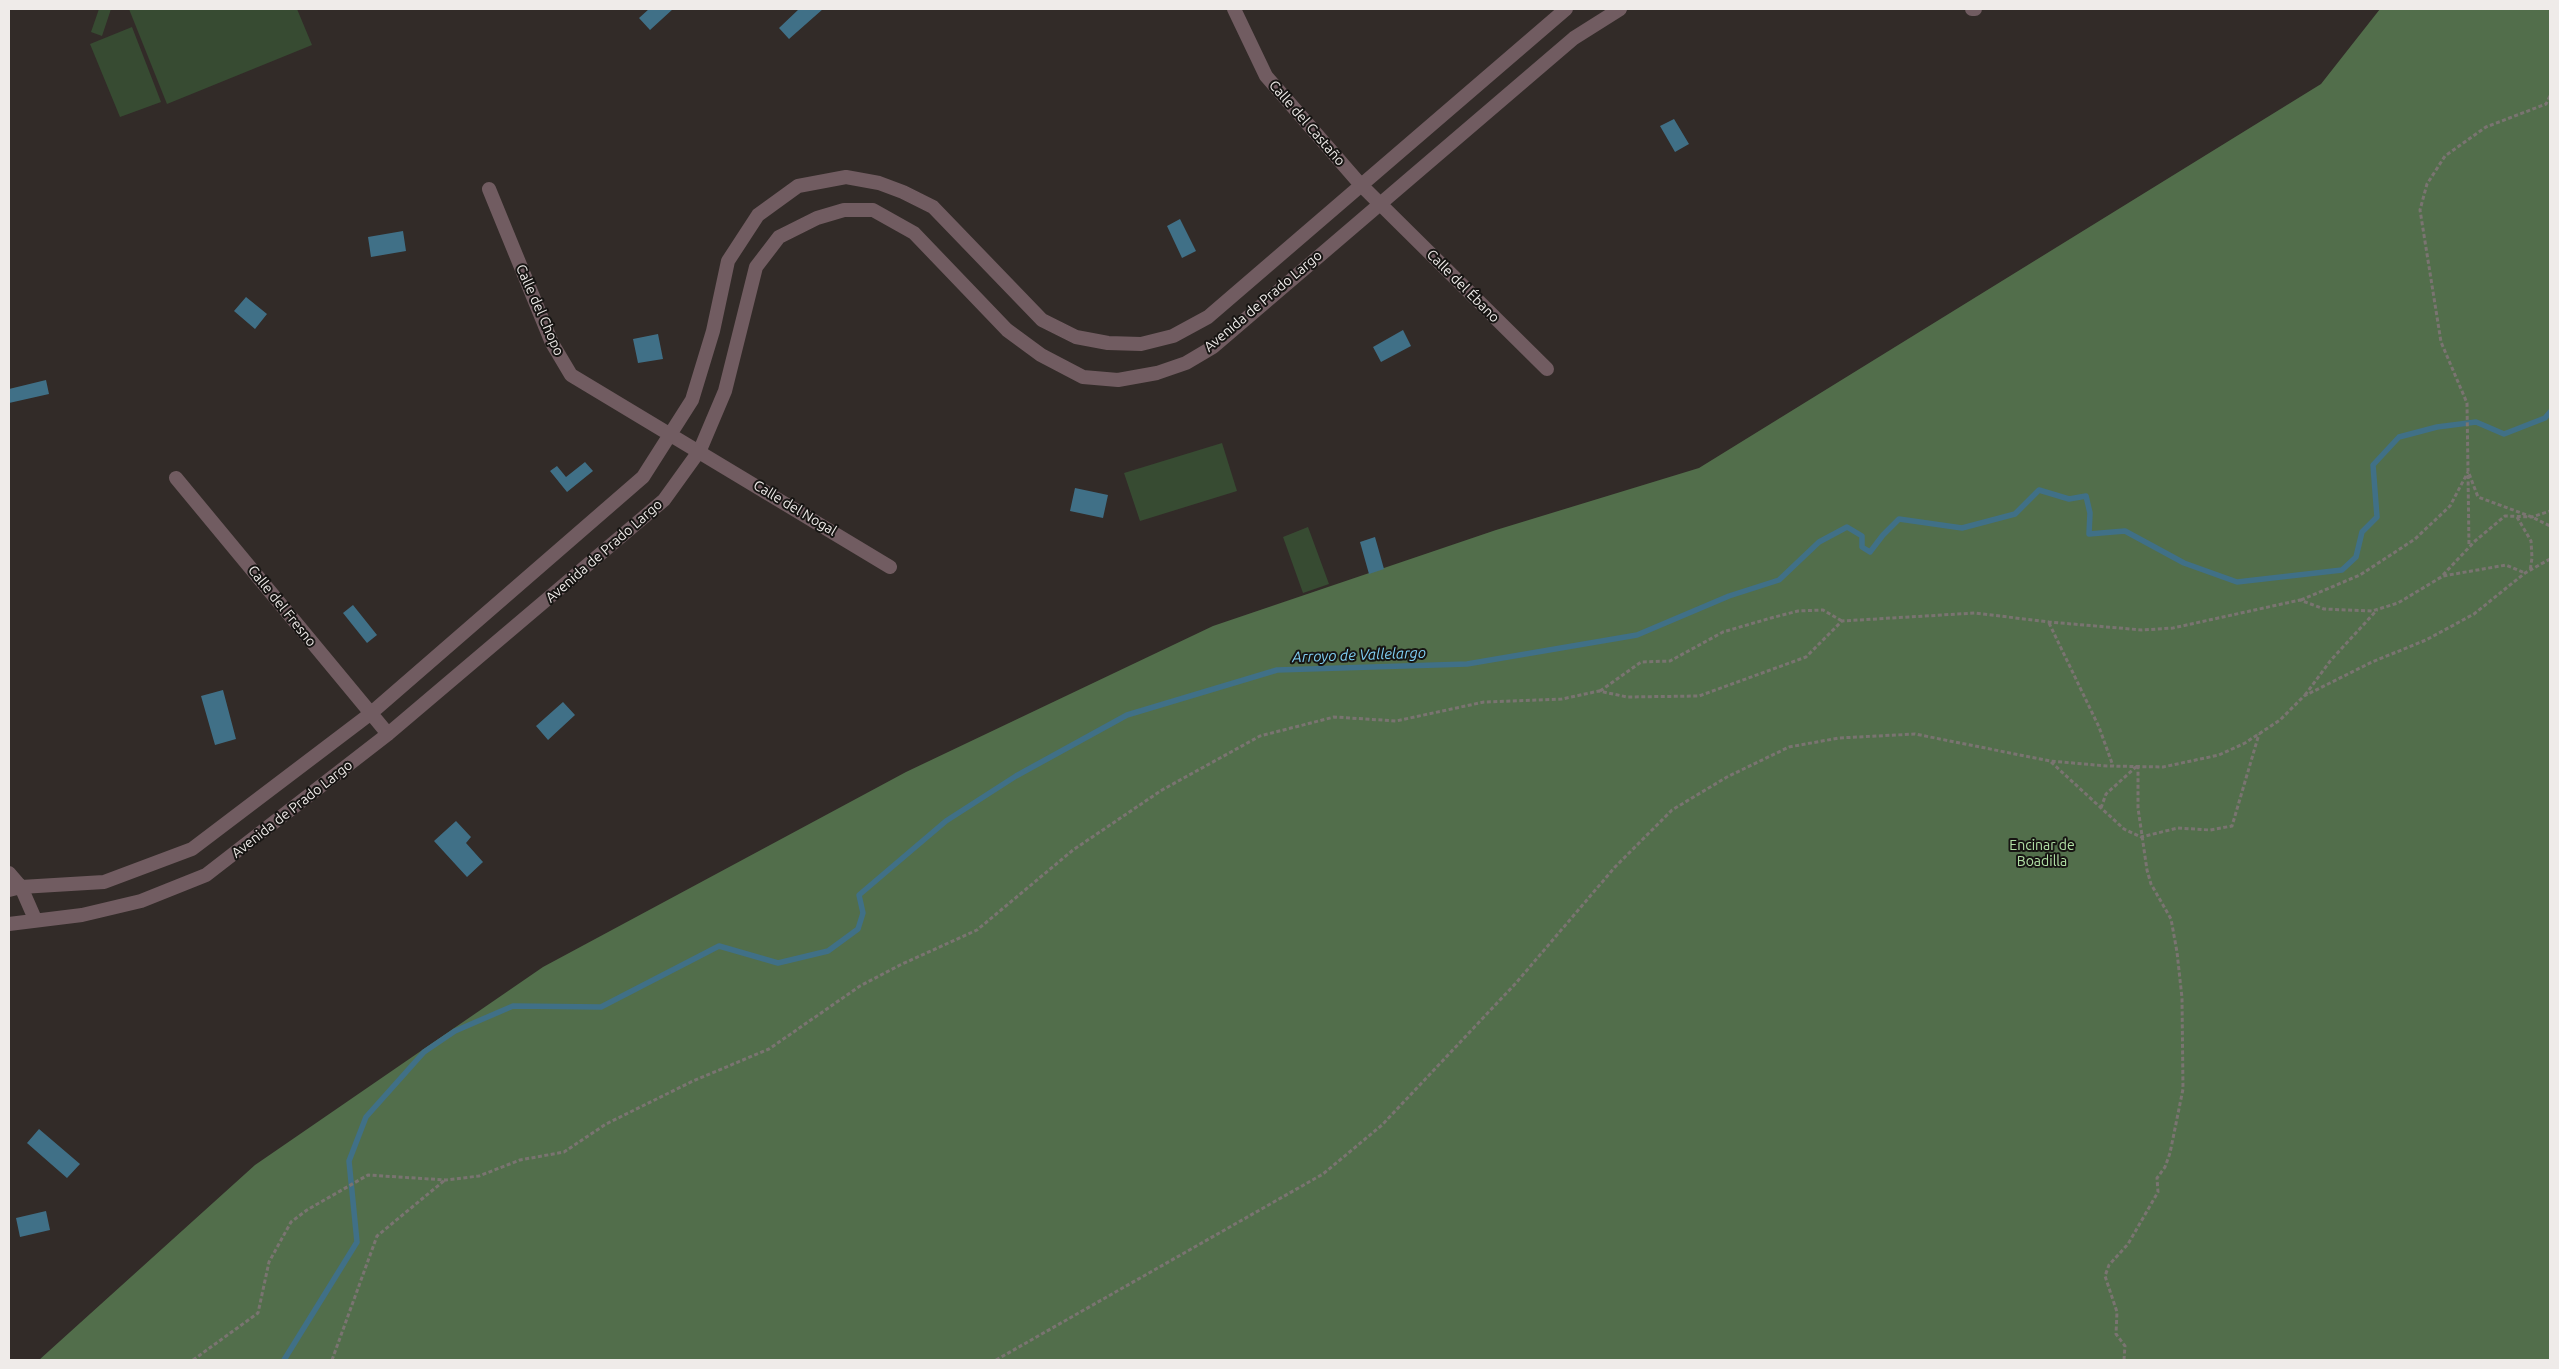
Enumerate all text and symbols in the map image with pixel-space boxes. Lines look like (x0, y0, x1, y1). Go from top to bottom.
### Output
street label: Calle del Castaño (1265, 77, 1349, 169)
street label: Calle del Ébano (1423, 246, 1503, 326)
street label: Avenida de Prado Largo (1201, 247, 1325, 355)
street label: Calle del Chopo (512, 262, 568, 358)
street label: Calle del Nogal (750, 477, 840, 539)
street label: Avenida de Prado Largo (542, 496, 666, 606)
street label: Calle del Fresno (244, 562, 320, 650)
water label: Arroyo de Vallelargo (1292, 644, 1426, 666)
street label: Avenida de Prado Largo (228, 757, 356, 861)
park label: Encinar de Boadilla (2009, 837, 2075, 870)

